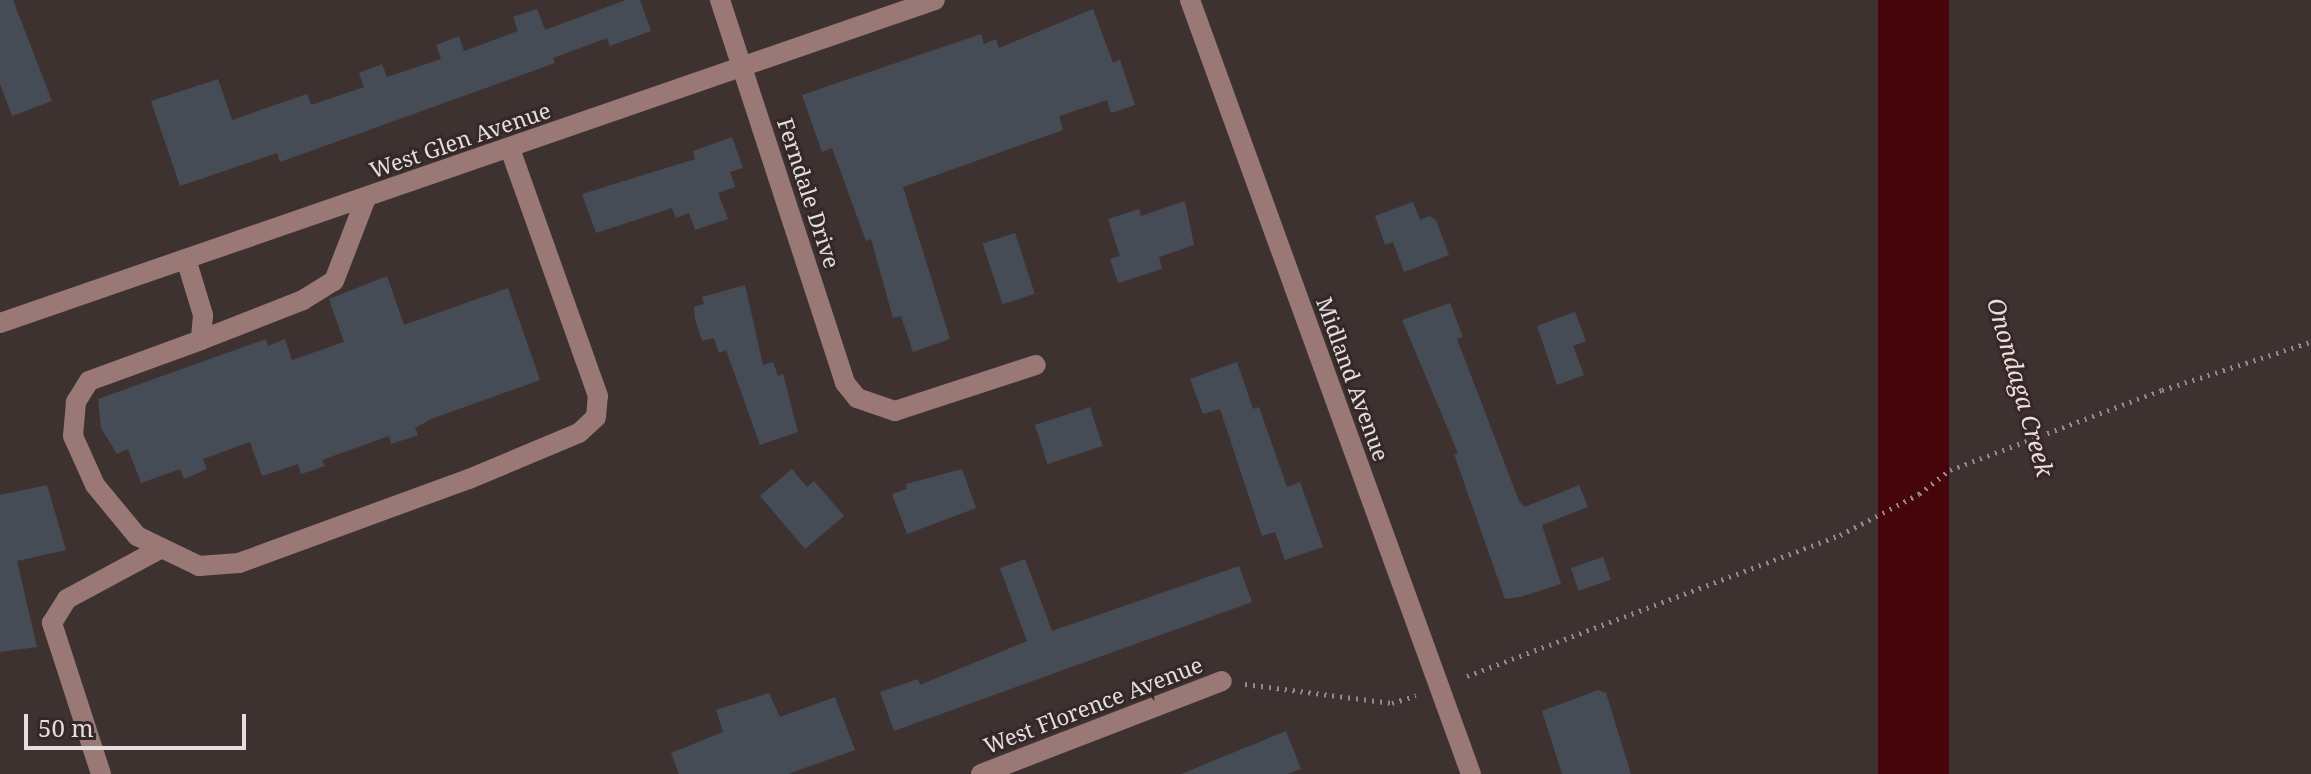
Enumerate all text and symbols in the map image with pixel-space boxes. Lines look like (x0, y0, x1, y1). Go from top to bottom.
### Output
street label: West Glen Avenue (366, 97, 554, 183)
street label: Ferndale Drive (772, 114, 846, 272)
street label: Midland Avenue (1311, 293, 1395, 465)
water label: Onondaga Creek (1982, 294, 2060, 480)
street label: West Florence Avenue (980, 651, 1206, 759)
scale bar (28, 698, 250, 748)
text: 50 m (38, 711, 94, 744)

